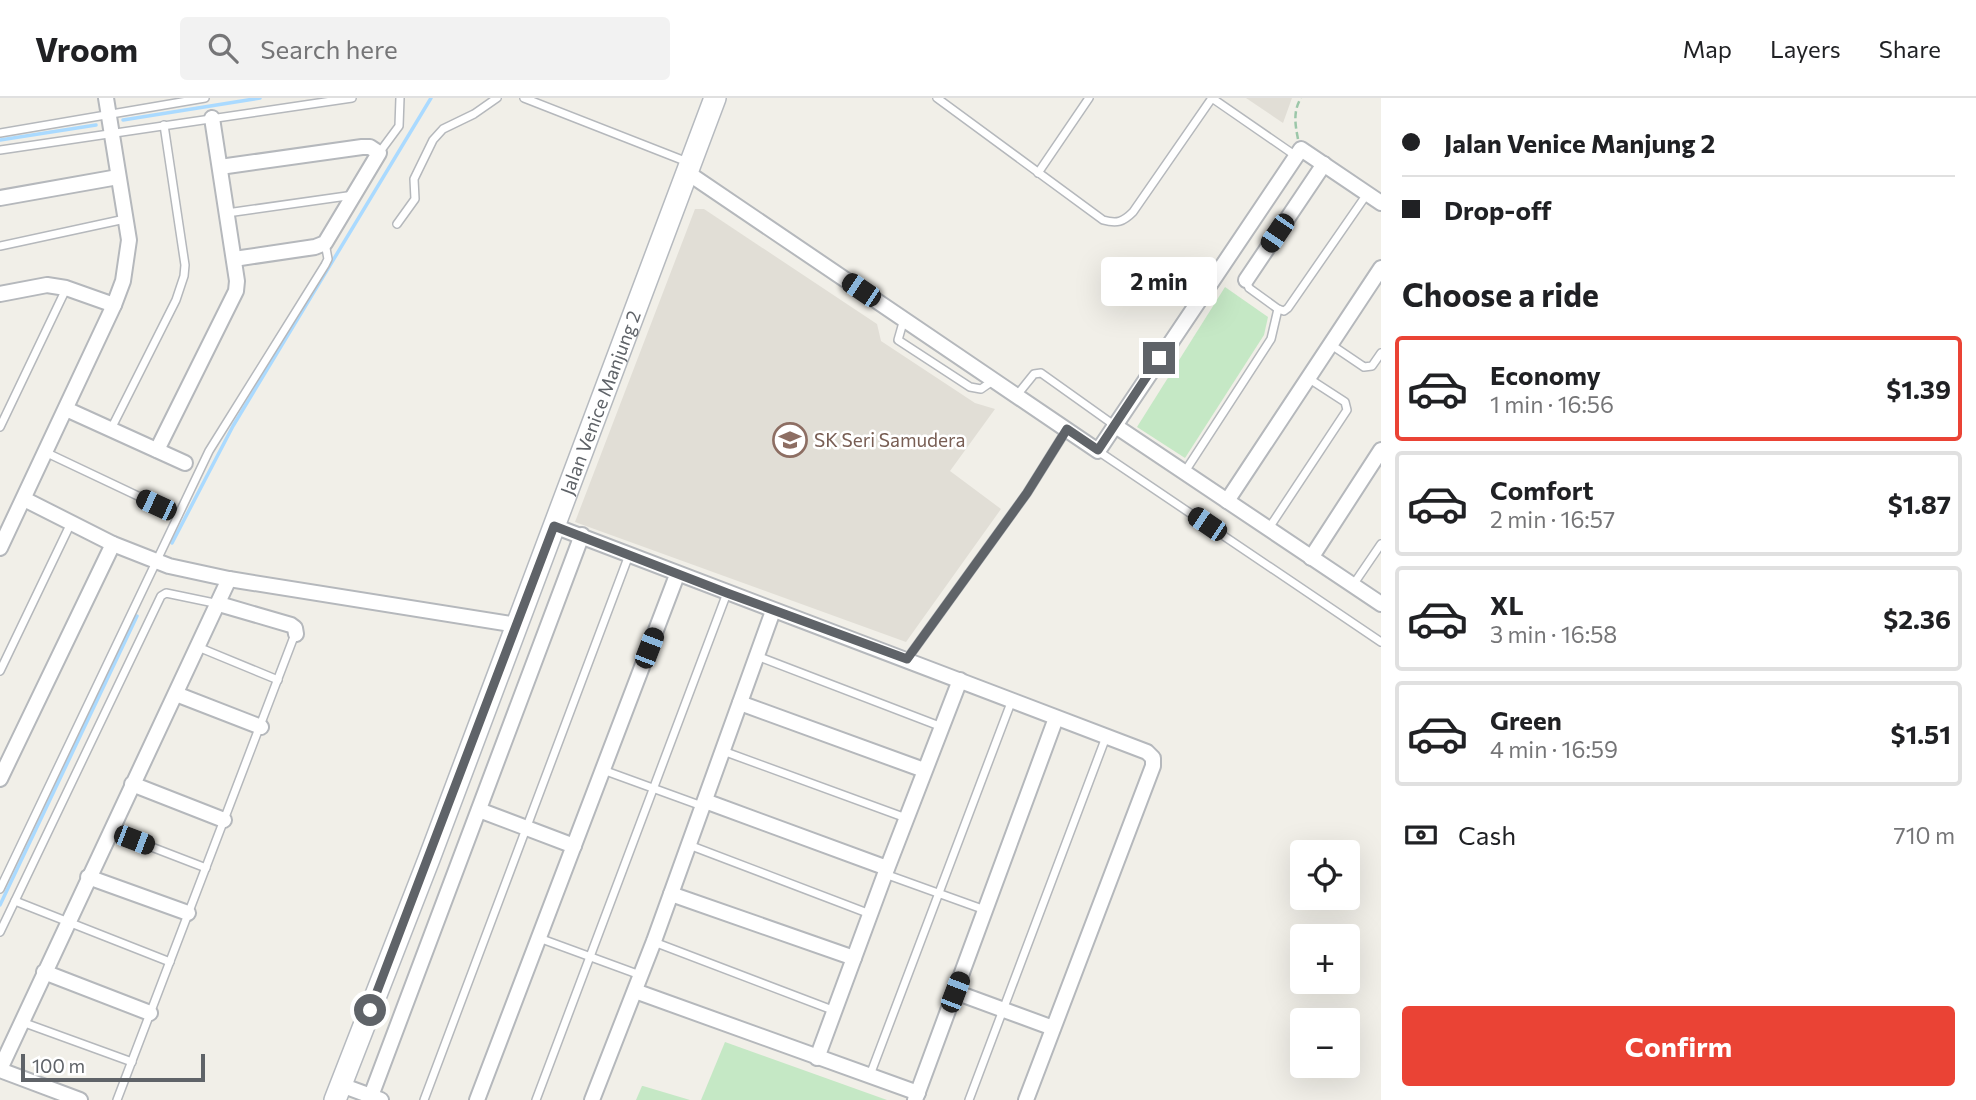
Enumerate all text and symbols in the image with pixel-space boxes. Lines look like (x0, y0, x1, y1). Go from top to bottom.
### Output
search box (180, 17, 670, 80)
text: Vroom (35, 28, 138, 69)
icon: search (204, 29, 242, 67)
text: Search here (260, 33, 398, 64)
text: Map (1683, 34, 1732, 63)
text: Layers (1770, 34, 1841, 63)
text: Share (1879, 34, 1941, 63)
text: Jalan Venice Manjung 2 (1444, 127, 1715, 158)
text: Drop-off (1444, 194, 1551, 225)
car (1257, 210, 1298, 256)
callout: 2 min (1101, 257, 1217, 306)
text: 2 min (1130, 267, 1188, 295)
car (838, 270, 885, 310)
text: Choose a ride (1402, 274, 1599, 314)
street label: Jalan Venice Manjung 2 (555, 307, 645, 498)
route end (1143, 342, 1175, 374)
icon: car (1406, 357, 1469, 420)
text: Economy (1490, 359, 1601, 390)
text: $1.39 (1886, 373, 1951, 404)
text: 1 min · 16:56 (1490, 390, 1614, 418)
school or university icon: SK Seri Samudera (771, 421, 809, 459)
place label: SK Seri Samudera (814, 428, 965, 451)
icon: car (1406, 472, 1469, 535)
text: Comfort (1490, 474, 1593, 505)
car (133, 487, 180, 523)
text: $1.87 (1888, 488, 1951, 519)
car (1184, 504, 1231, 544)
text: 2 min · 16:57 (1490, 505, 1615, 533)
icon: car (1406, 587, 1469, 650)
text: XL (1490, 589, 1524, 620)
text: $2.36 (1883, 603, 1951, 634)
text: 3 min · 16:58 (1490, 620, 1617, 648)
car (632, 625, 667, 671)
icon: car (1406, 702, 1469, 765)
text: Green (1490, 704, 1562, 735)
text: $1.51 (1890, 718, 1951, 749)
text: 4 min · 16:59 (1490, 735, 1618, 763)
icon: cash (1402, 816, 1440, 854)
text: Cash (1458, 819, 1516, 850)
text: 710 m (1894, 821, 1955, 849)
car (111, 823, 158, 857)
map controls (1290, 840, 1360, 1078)
button: locate (1290, 840, 1360, 910)
button: + (1290, 924, 1360, 994)
car (938, 969, 973, 1015)
route start (354, 994, 386, 1026)
button: Confirm (1402, 1006, 1955, 1086)
button: − (1290, 1008, 1360, 1078)
scale bar (21, 1051, 205, 1083)
text: 100 m (32, 1054, 85, 1077)

